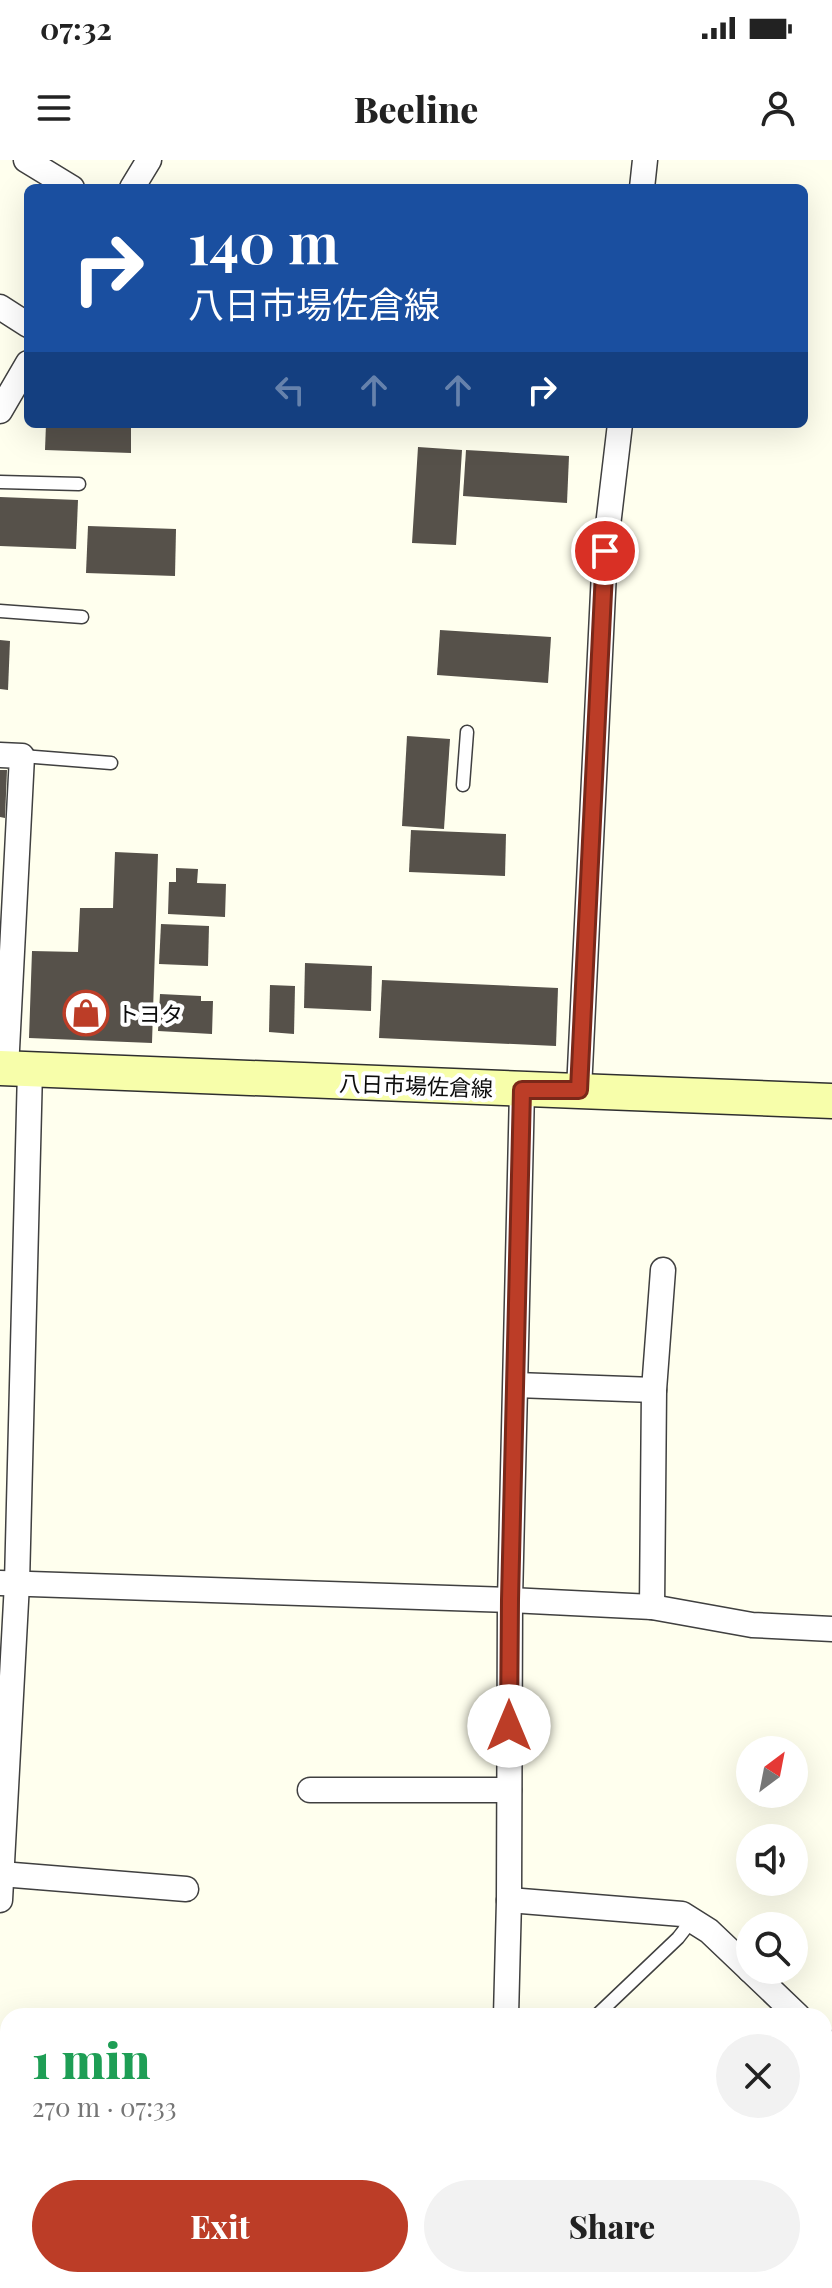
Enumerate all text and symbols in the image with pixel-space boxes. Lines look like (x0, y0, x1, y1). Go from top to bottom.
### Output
text: 07:32 (40, 8, 112, 48)
text: Beeline (354, 84, 478, 132)
icon: menu (32, 86, 76, 130)
icon: person (756, 86, 800, 130)
text: 140 m (188, 204, 339, 279)
icon: right (56, 216, 160, 320)
text: 八日市場佐倉線 (188, 279, 440, 327)
icon: left (268, 368, 312, 412)
icon: ahead (352, 368, 396, 412)
icon: ahead (436, 368, 480, 412)
icon: right (520, 368, 564, 412)
pin (571, 517, 639, 585)
icon: arrive (583, 529, 627, 573)
shop icon: トヨタ (62, 989, 110, 1037)
place label: トヨタ (117, 998, 183, 1028)
street label: 八日市場佐倉線 (339, 1067, 493, 1103)
position arrow (467, 1684, 551, 1768)
north arrow (736, 1736, 808, 1808)
map controls (736, 1736, 808, 1984)
button: sound (736, 1824, 808, 1896)
button: search (736, 1912, 808, 1984)
text: 1 min (32, 2027, 150, 2091)
button: close (716, 2034, 800, 2118)
text: 270 m · 07:33 (32, 2089, 177, 2124)
button: Exit (32, 2180, 408, 2272)
button: Share (424, 2180, 800, 2272)

